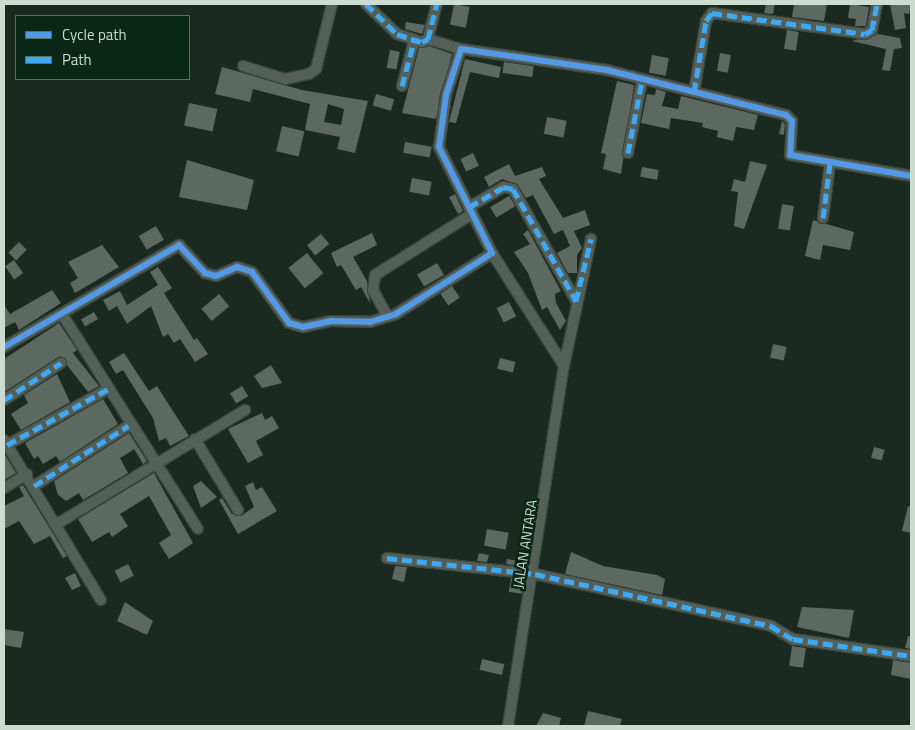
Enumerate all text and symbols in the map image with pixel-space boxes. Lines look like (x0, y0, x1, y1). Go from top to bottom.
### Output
legend (15, 15, 190, 80)
text: Cycle path (62, 23, 127, 46)
text: Path (62, 48, 92, 71)
street label: JALAN ANTARA (510, 498, 540, 590)

